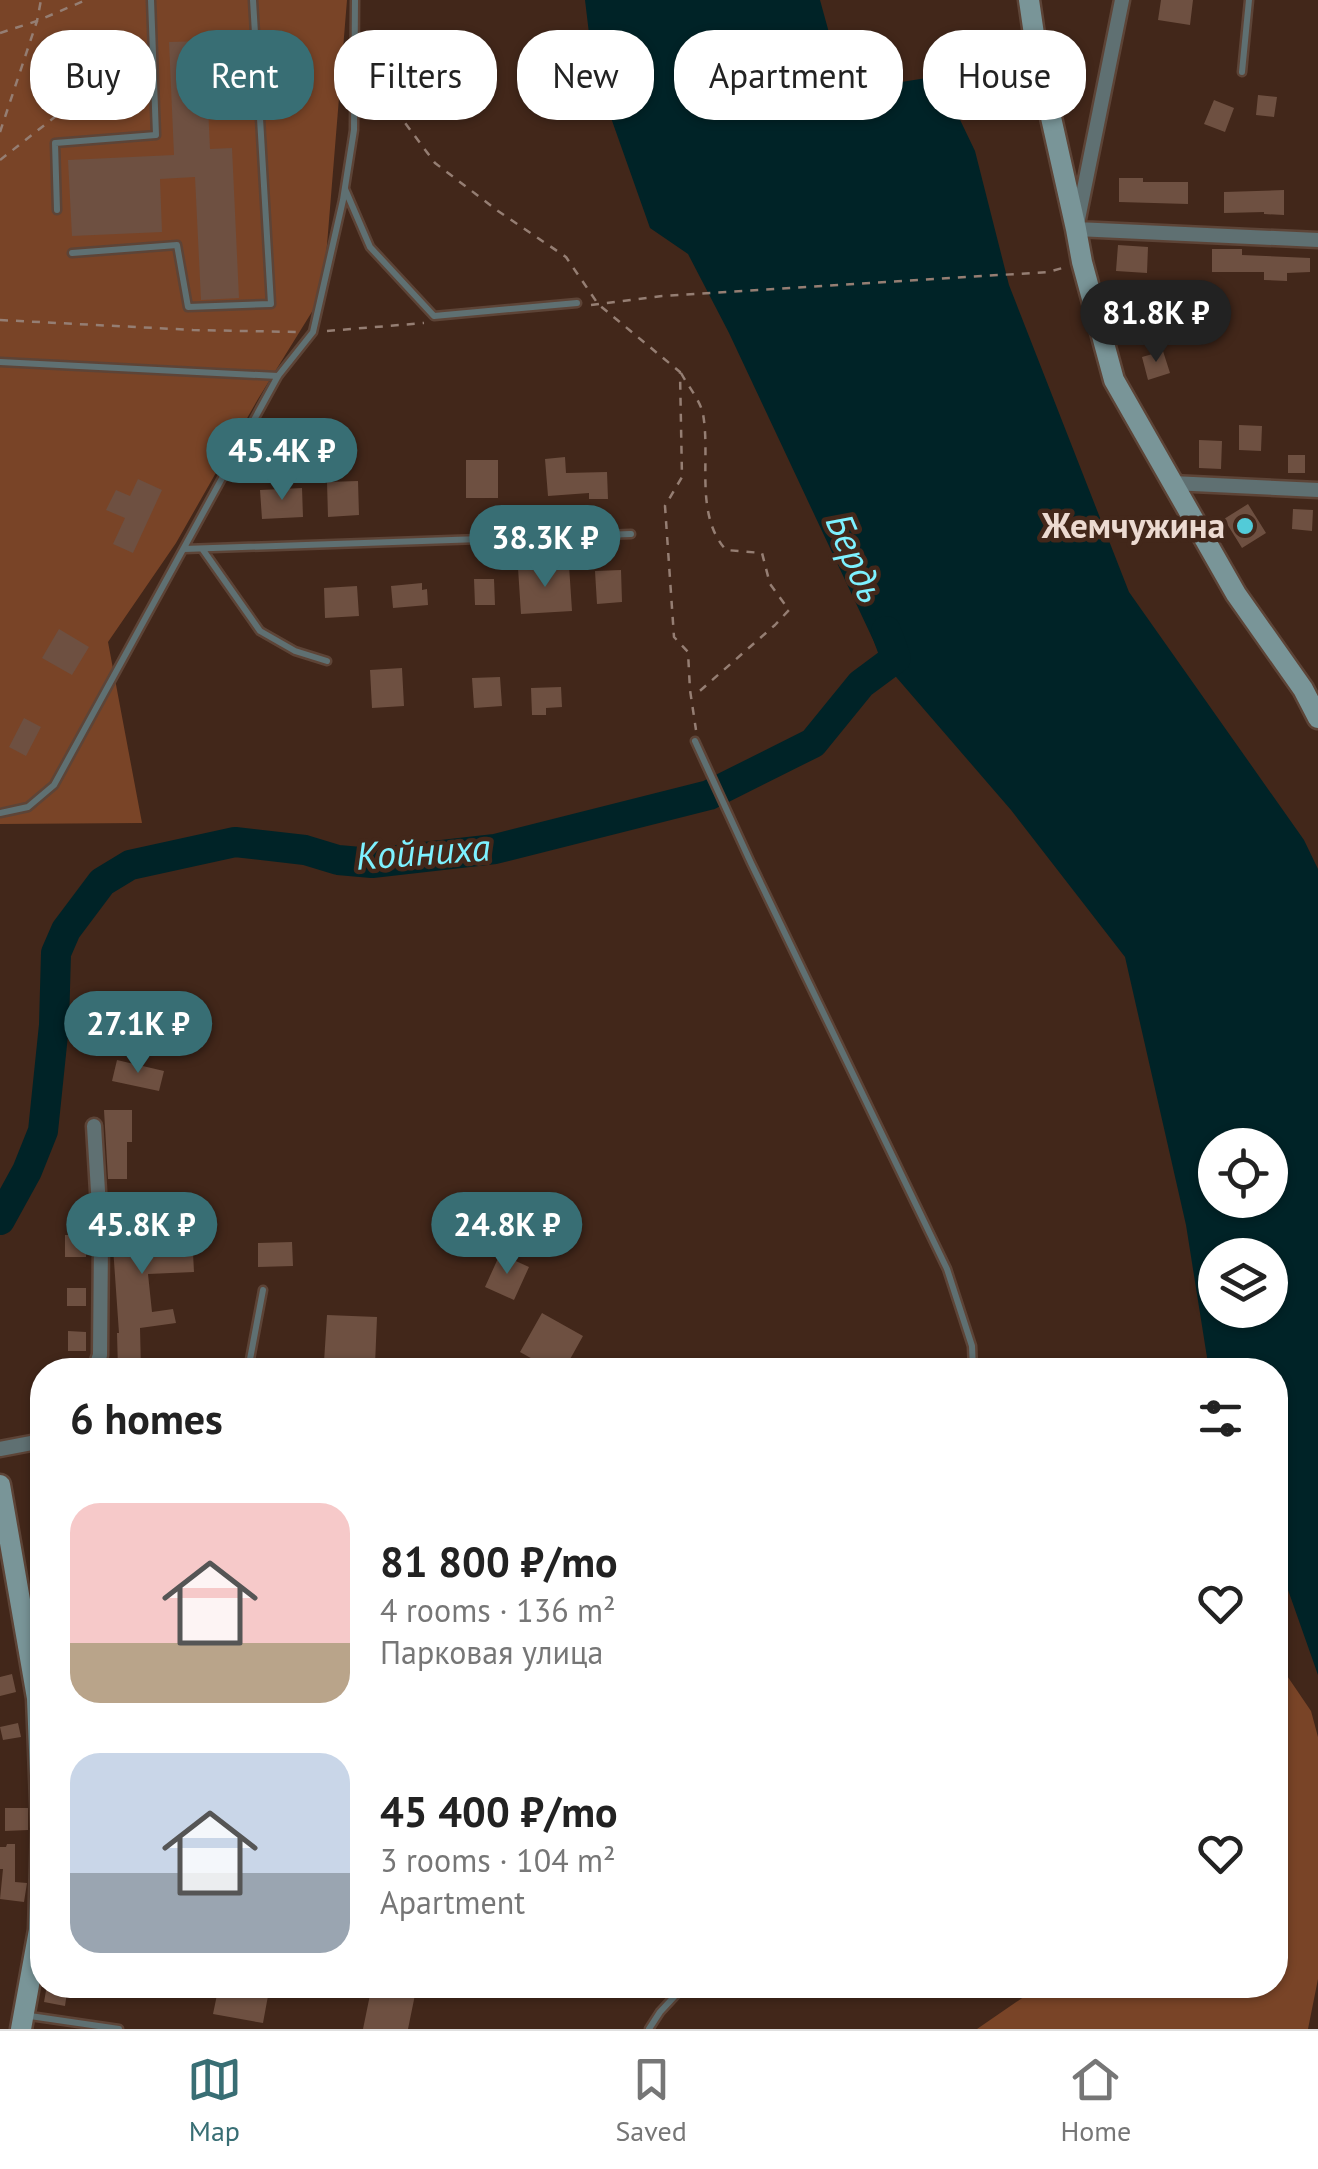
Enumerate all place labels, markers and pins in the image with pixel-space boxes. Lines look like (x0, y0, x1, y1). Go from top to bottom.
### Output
pin: 81.8K ₽ (1064, 280, 1248, 365)
pin: 45.4K ₽ (190, 418, 374, 503)
place label: Жемчужина (1041, 502, 1225, 548)
pin: 38.3K ₽ (453, 505, 637, 590)
marker: Жемчужина (1234, 515, 1256, 537)
pin: 27.1K ₽ (46, 991, 230, 1076)
pin: 45.8K ₽ (50, 1192, 234, 1277)
pin: 24.8K ₽ (415, 1192, 599, 1277)

